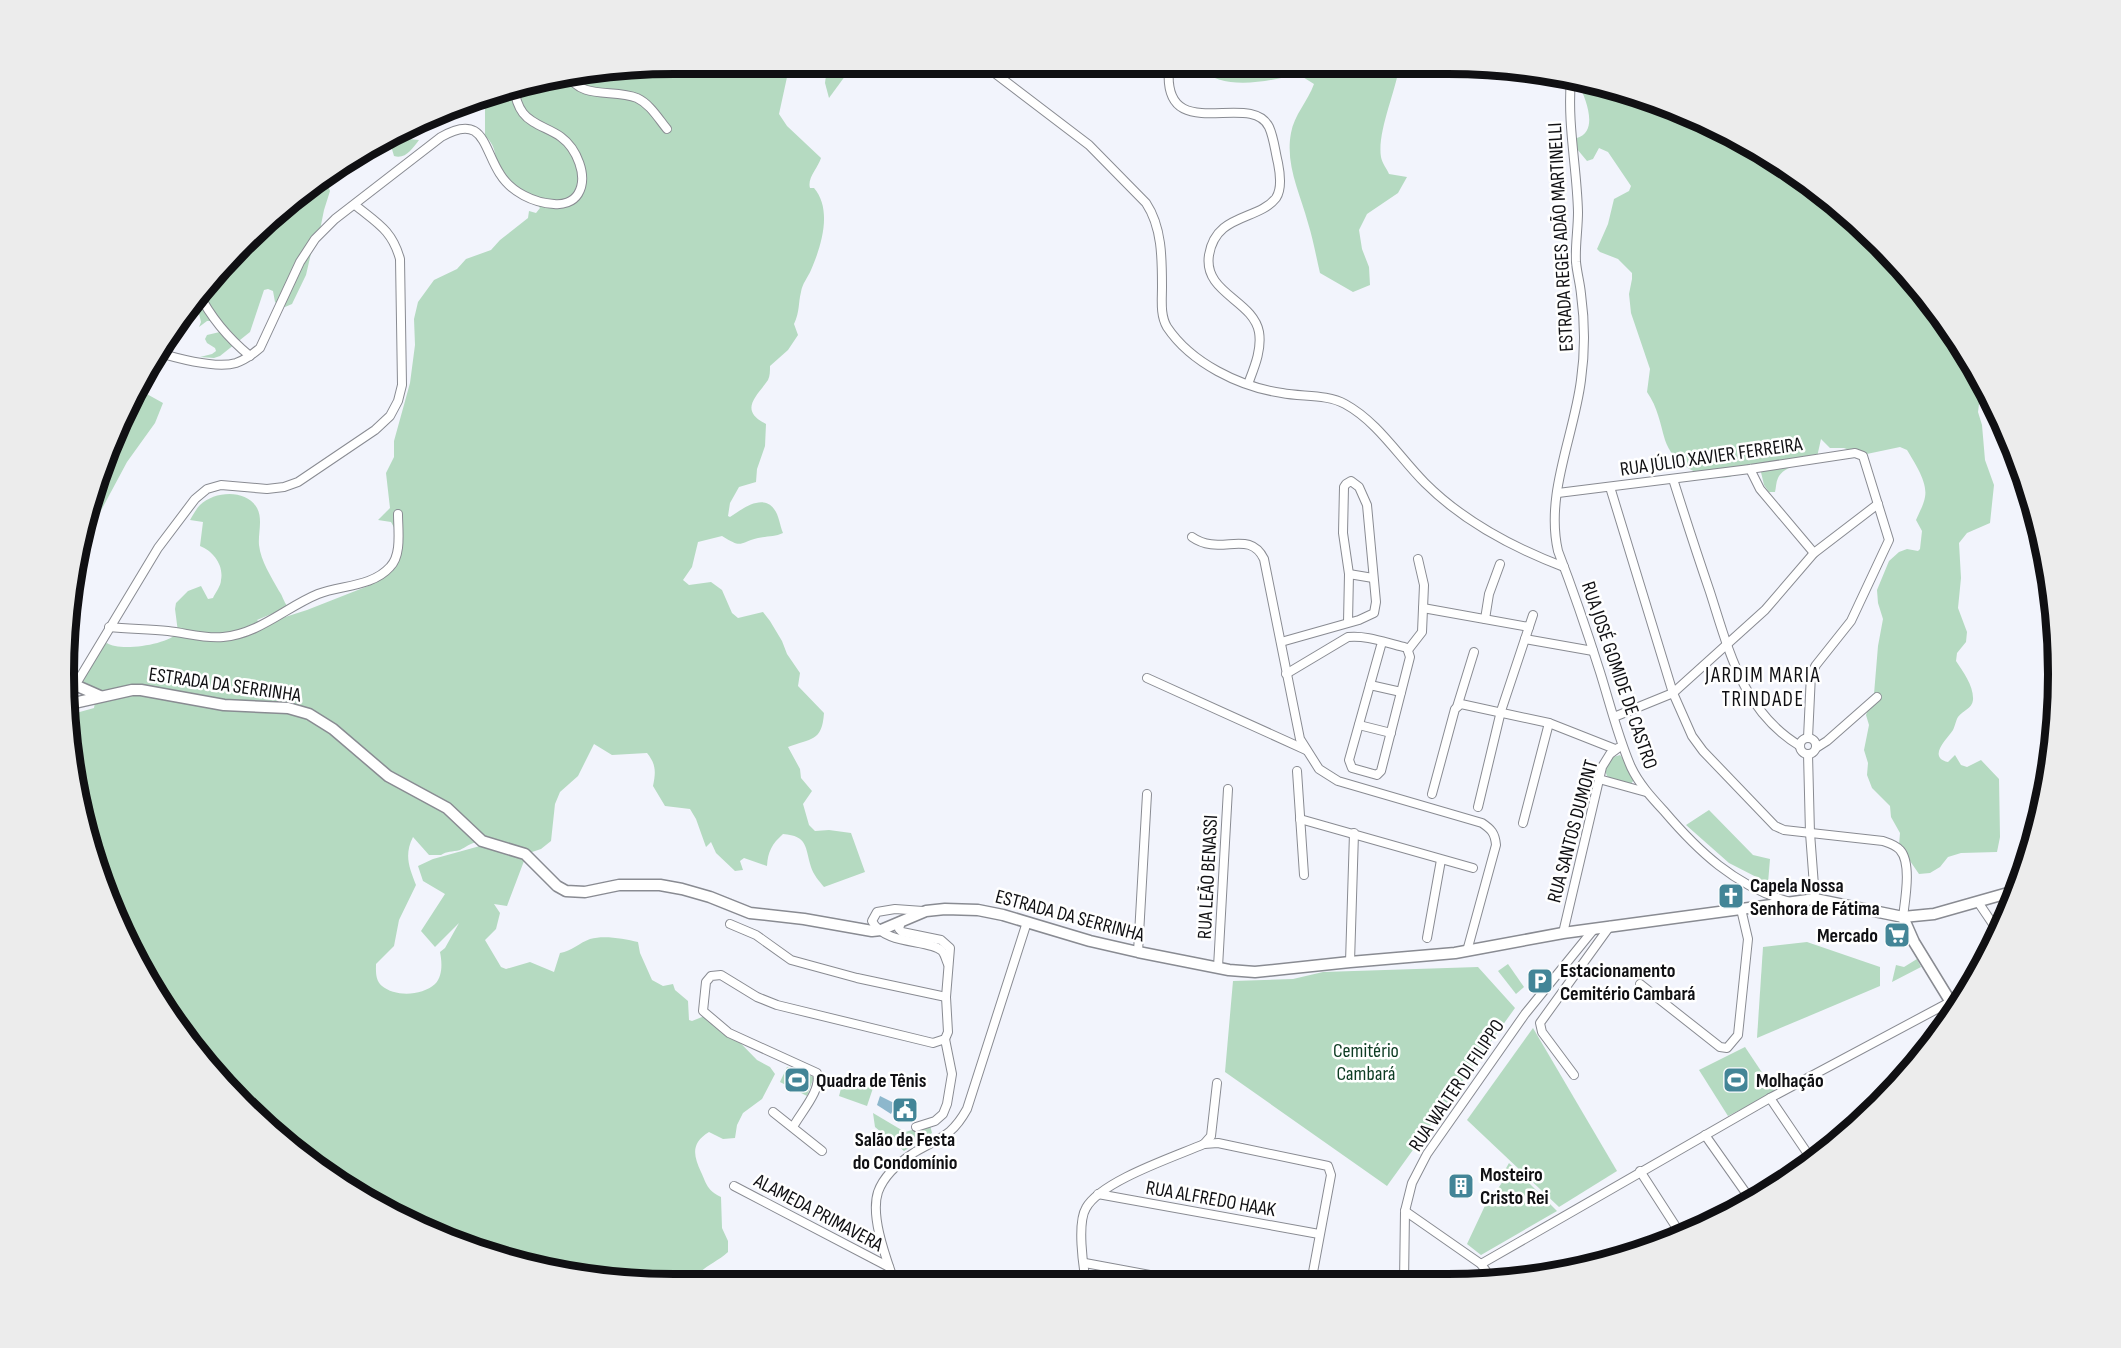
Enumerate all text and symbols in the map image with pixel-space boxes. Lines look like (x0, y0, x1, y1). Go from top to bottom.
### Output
street label: ESTRADA REGES ADÃO MARTINELLI (1543, 122, 1579, 352)
street label: RUA JÚLIO XAVIER FERREIRA (1618, 432, 1804, 482)
street label: RUA JOSÉ GOMIDE DE CASTRO (1576, 578, 1662, 772)
street label: ESTRADA DA SERRINHA (147, 662, 303, 708)
district label: JARDIM MARIA TRINDADE (1704, 663, 1821, 712)
street label: RUA SANTOS DUMONT (1542, 757, 1604, 905)
street label: RUA LEÃO BENASSI (1193, 814, 1223, 940)
place label: Capela Nossa Senhora de Fátima (1750, 874, 1880, 921)
church icon: Capela Nossa Senhora de Fátima (1716, 881, 1746, 911)
street label: ESTRADA DA SERRINHA (993, 885, 1147, 948)
supermarket icon: Mercado (1882, 920, 1912, 950)
place label: Mercado (1817, 924, 1878, 948)
place label: Estacionamento Cemitério Cambará (1560, 959, 1696, 1006)
parking icon: Estacionamento Cemitério Cambará (1525, 966, 1555, 996)
street label: RUA WALTER DI FILIPPO (1404, 1015, 1510, 1156)
park label: Cemitério Cambará (1333, 1039, 1399, 1086)
sports icon: Quadra de Tênis (782, 1065, 812, 1095)
sports icon: Molhação (1721, 1065, 1751, 1095)
place label: Quadra de Tênis (816, 1069, 927, 1093)
place label: Molhação (1756, 1069, 1824, 1093)
public building icon: Salão de Festa do Condomínio (890, 1095, 920, 1125)
place label: Salão de Festa do Condomínio (853, 1128, 957, 1175)
place label: Mosteiro Cristo Rei (1480, 1163, 1549, 1210)
street label: ALAMEDA PRIMAVERA (749, 1168, 888, 1257)
building icon: Mosteiro Cristo Rei (1446, 1171, 1476, 1201)
street label: RUA ALFREDO HAAK (1144, 1176, 1278, 1222)

